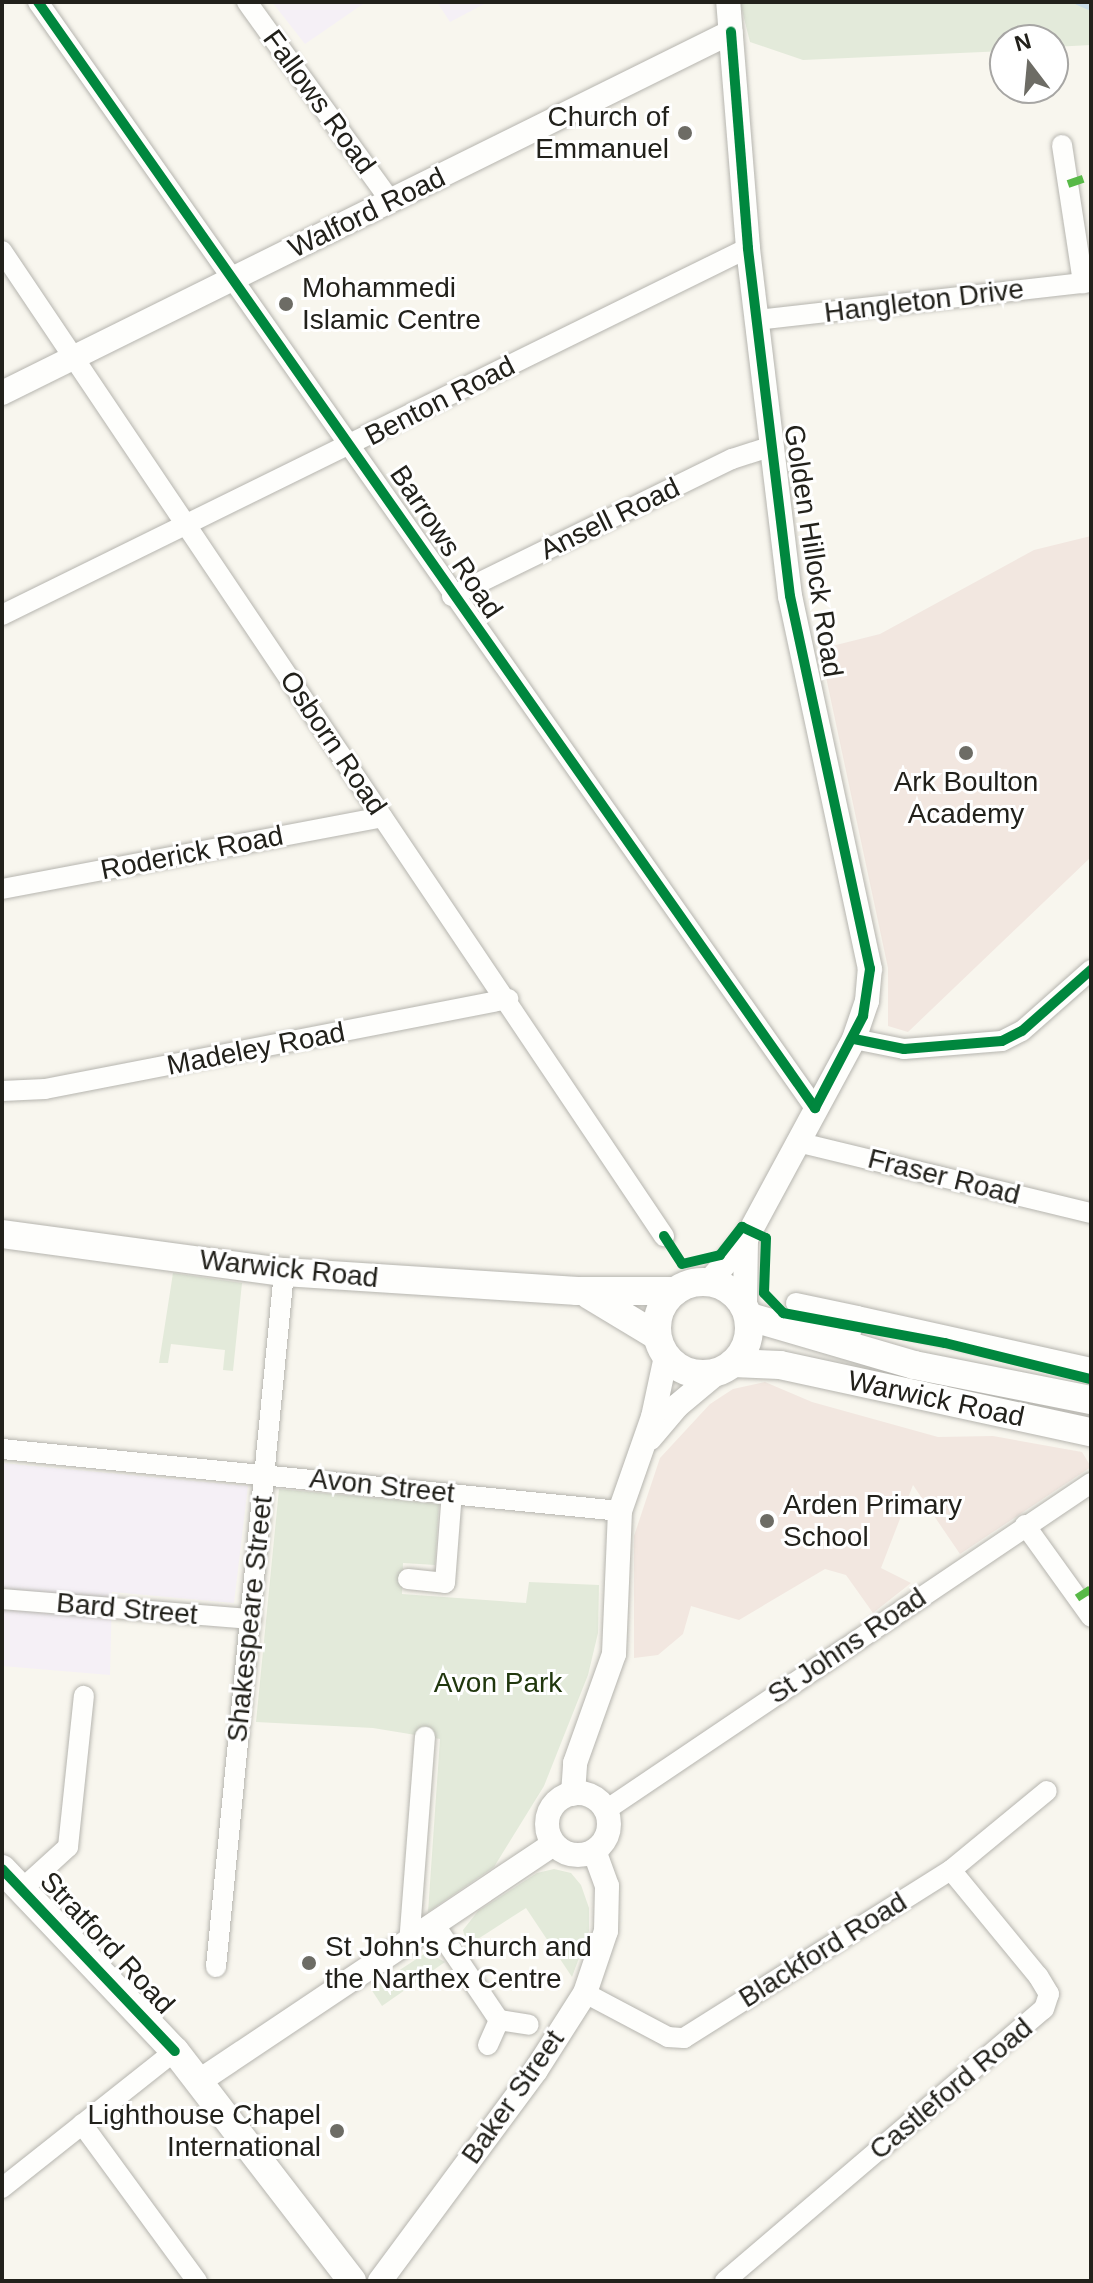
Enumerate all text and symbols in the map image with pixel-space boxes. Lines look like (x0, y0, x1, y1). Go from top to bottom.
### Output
street label: Fallows Road (256, 24, 382, 180)
north arrow (989, 24, 1069, 104)
text: N (1012, 28, 1034, 57)
place label: Church of Emmanuel (535, 100, 669, 166)
marker: Church of Emmanuel (676, 124, 694, 142)
street label: Walford Road (283, 161, 451, 265)
place label: Mohammedi Islamic Centre (302, 271, 481, 337)
street label: Hangleton Drive (822, 272, 1026, 330)
marker: Mohammedi Islamic Centre (277, 295, 295, 313)
street label: Benton Road (360, 349, 520, 453)
street label: Golden Hillock Road (776, 422, 850, 680)
street label: Barrows Road (382, 459, 510, 625)
street label: Ansell Road (535, 471, 685, 567)
street label: Osborn Road (273, 665, 393, 821)
marker: Ark Boulton Academy (957, 744, 975, 762)
place label: Ark Boulton Academy (894, 765, 1038, 831)
street label: Roderick Road (98, 819, 286, 887)
street label: Madeley Road (164, 1015, 348, 1083)
street label: Fraser Road (864, 1142, 1024, 1212)
street label: Warwick Road (198, 1243, 380, 1295)
street label: Warwick Road (845, 1364, 1027, 1434)
street label: Avon Street (308, 1462, 456, 1510)
place label: Arden Primary School (783, 1488, 962, 1554)
street label: Shakespeare Street (220, 1494, 280, 1744)
marker: Arden Primary School (758, 1512, 776, 1530)
street label: St Johns Road (761, 1581, 933, 1711)
street label: Bard Street (55, 1586, 199, 1632)
park label: Avon Park (434, 1666, 562, 1700)
street label: Stratford Road (33, 1865, 181, 2021)
street label: Blackford Road (733, 1885, 913, 2015)
place label: St John's Church and the Narthex Centre (325, 1930, 592, 1996)
marker: St John's Church and the Narthex Centre (300, 1954, 318, 1972)
street label: Castleford Road (863, 2011, 1039, 2167)
street label: Baker Street (455, 2024, 571, 2170)
place label: Lighthouse Chapel International (87, 2098, 321, 2164)
marker: Lighthouse Chapel International (328, 2122, 346, 2140)

